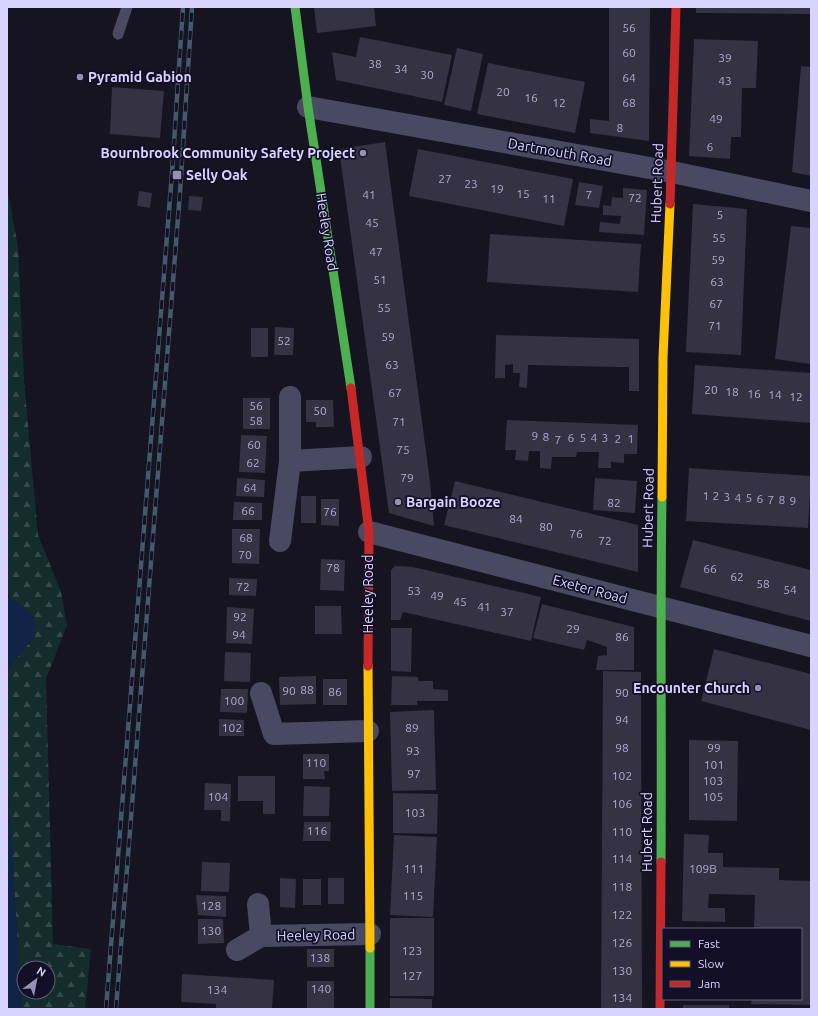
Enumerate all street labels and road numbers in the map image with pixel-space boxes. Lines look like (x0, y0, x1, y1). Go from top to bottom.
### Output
street label: Dartmouth Road (507, 135, 613, 169)
street label: Hubert Road (648, 143, 666, 223)
street label: Heeley Road (313, 192, 341, 272)
street label: Hubert Road (639, 468, 657, 548)
street label: Heeley Road (360, 555, 376, 633)
street label: Exeter Road (551, 571, 629, 607)
street label: Hubert Road (639, 792, 655, 872)
street label: Heeley Road (276, 926, 356, 944)

